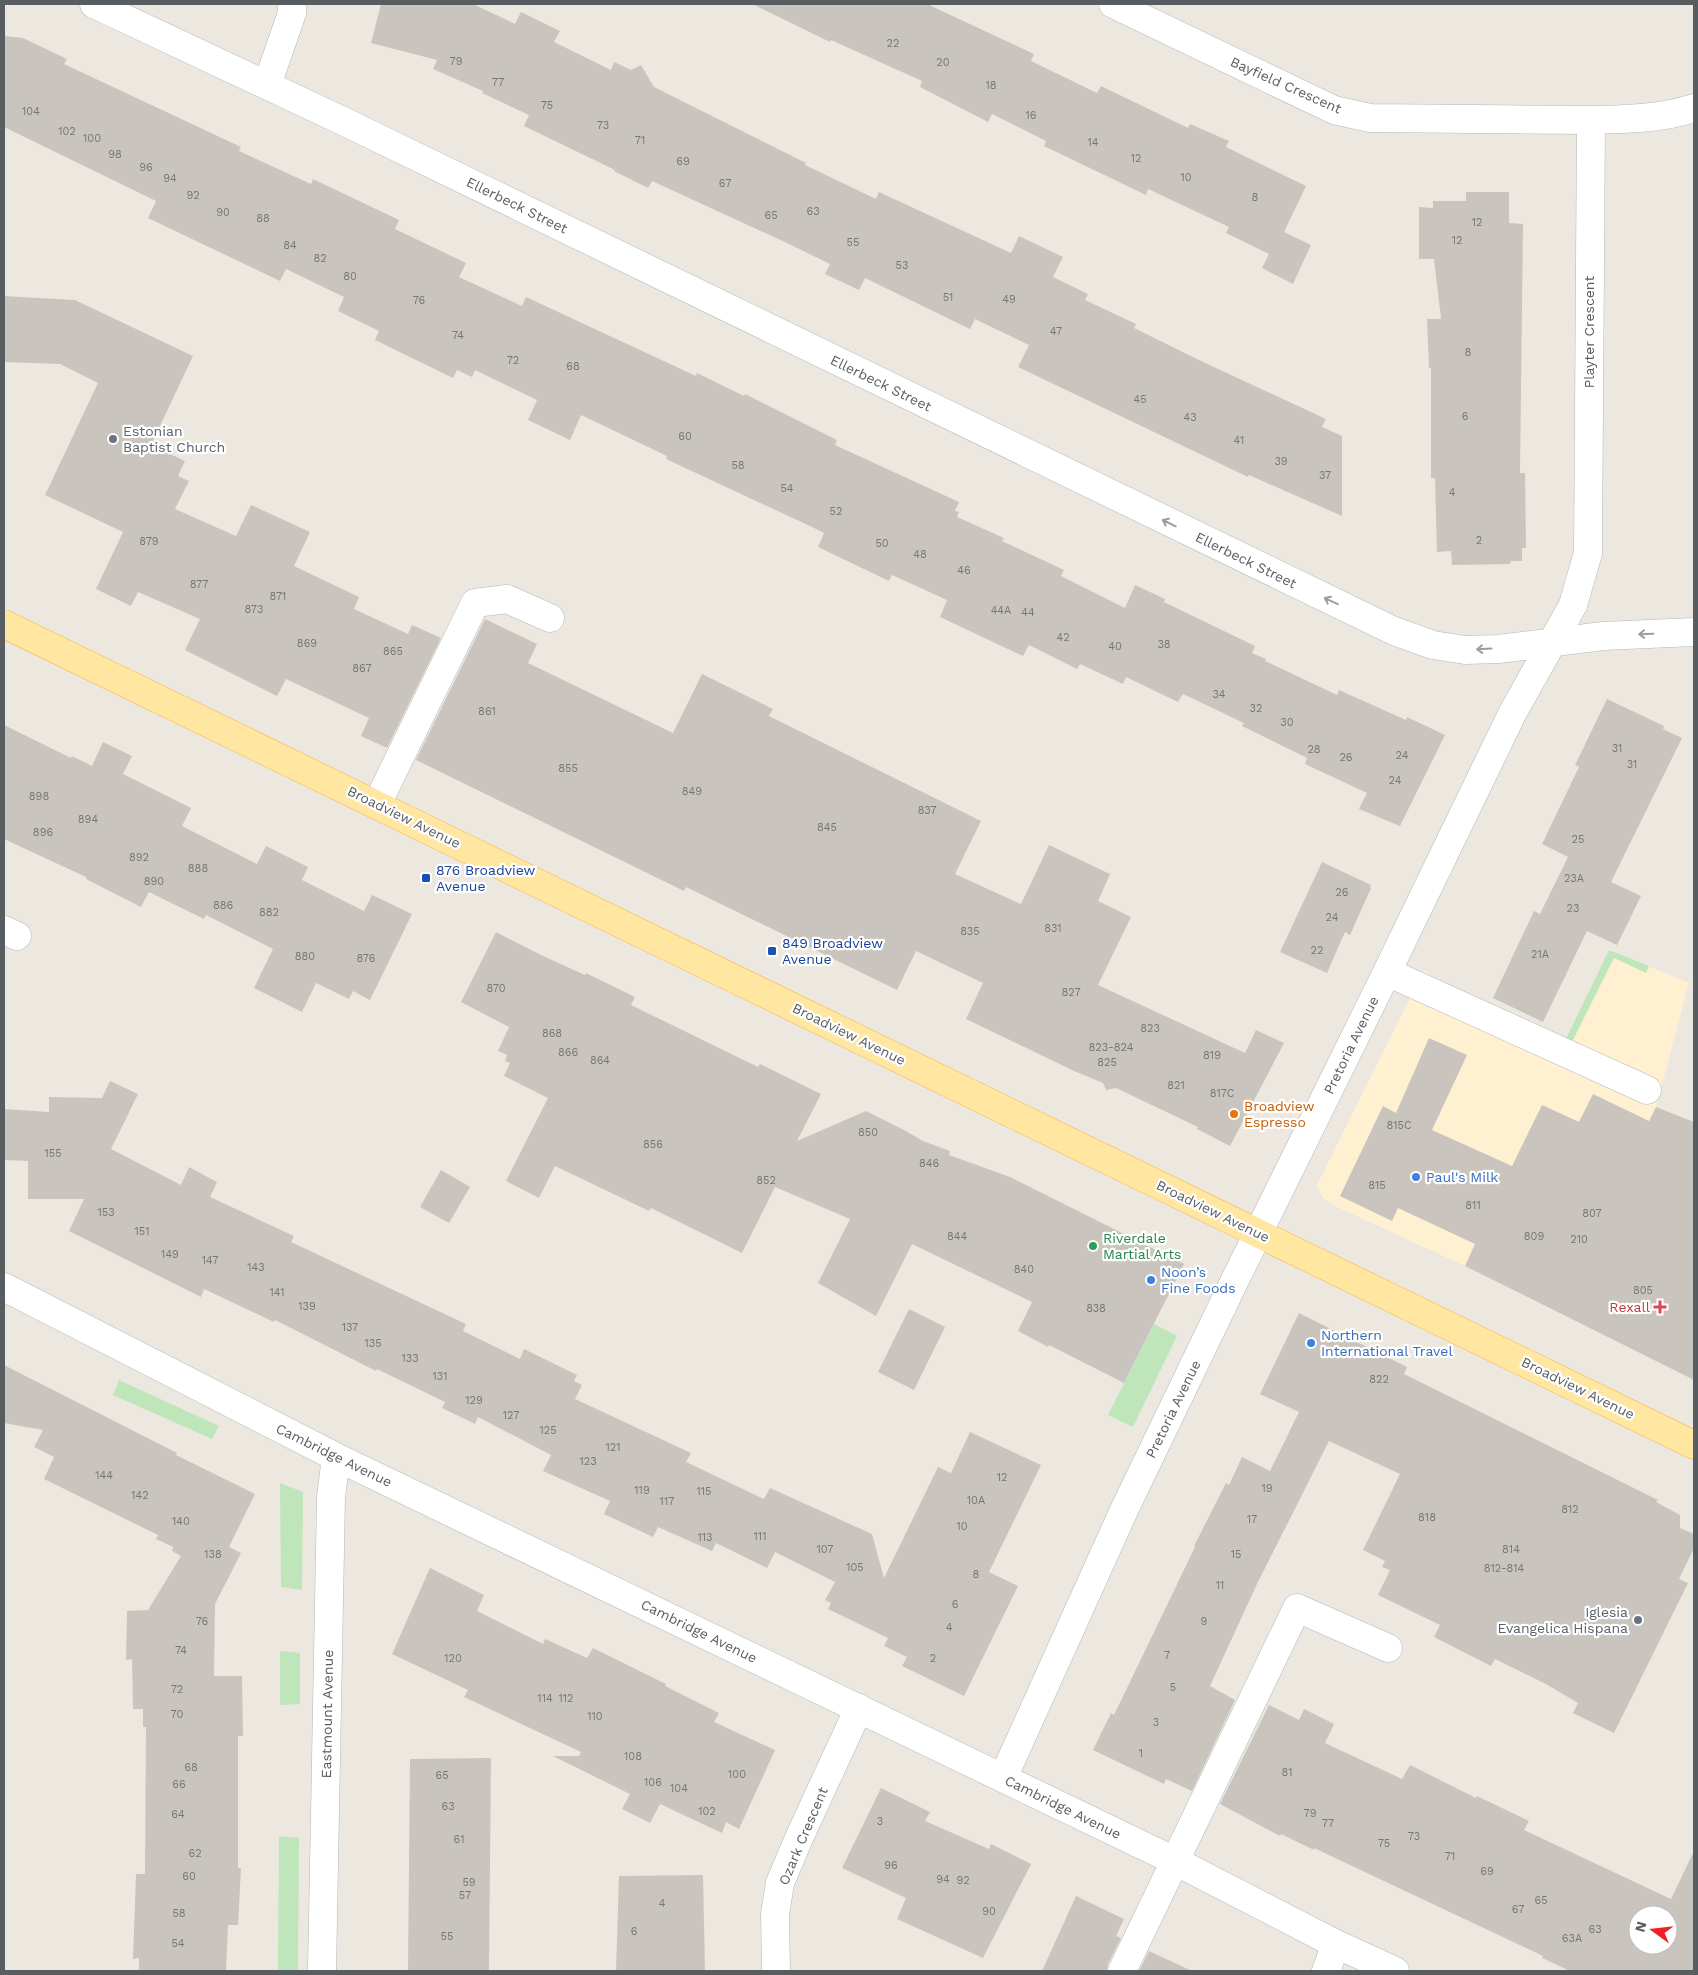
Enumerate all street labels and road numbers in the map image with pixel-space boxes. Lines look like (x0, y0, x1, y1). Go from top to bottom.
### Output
street label: Bayfield Crescent (1228, 53, 1344, 117)
street label: Ellerbeck Street (464, 174, 570, 236)
street label: Playter Crescent (1581, 276, 1597, 388)
street label: Ellerbeck Street (828, 352, 934, 414)
street label: Ellerbeck Street (1193, 529, 1299, 591)
street label: Broadview Avenue (345, 783, 463, 851)
street label: Pretoria Avenue (1320, 993, 1382, 1097)
street label: Broadview Avenue (790, 1000, 908, 1068)
street label: Broadview Avenue (1154, 1177, 1272, 1245)
street label: Broadview Avenue (1519, 1354, 1637, 1422)
street label: Pretoria Avenue (1142, 1357, 1204, 1461)
street label: Cambridge Avenue (273, 1420, 395, 1490)
street label: Cambridge Avenue (638, 1596, 760, 1666)
street label: Eastmount Avenue (318, 1650, 336, 1778)
street label: Cambridge Avenue (1002, 1772, 1124, 1842)
street label: Ozark Crescent (775, 1785, 831, 1887)

